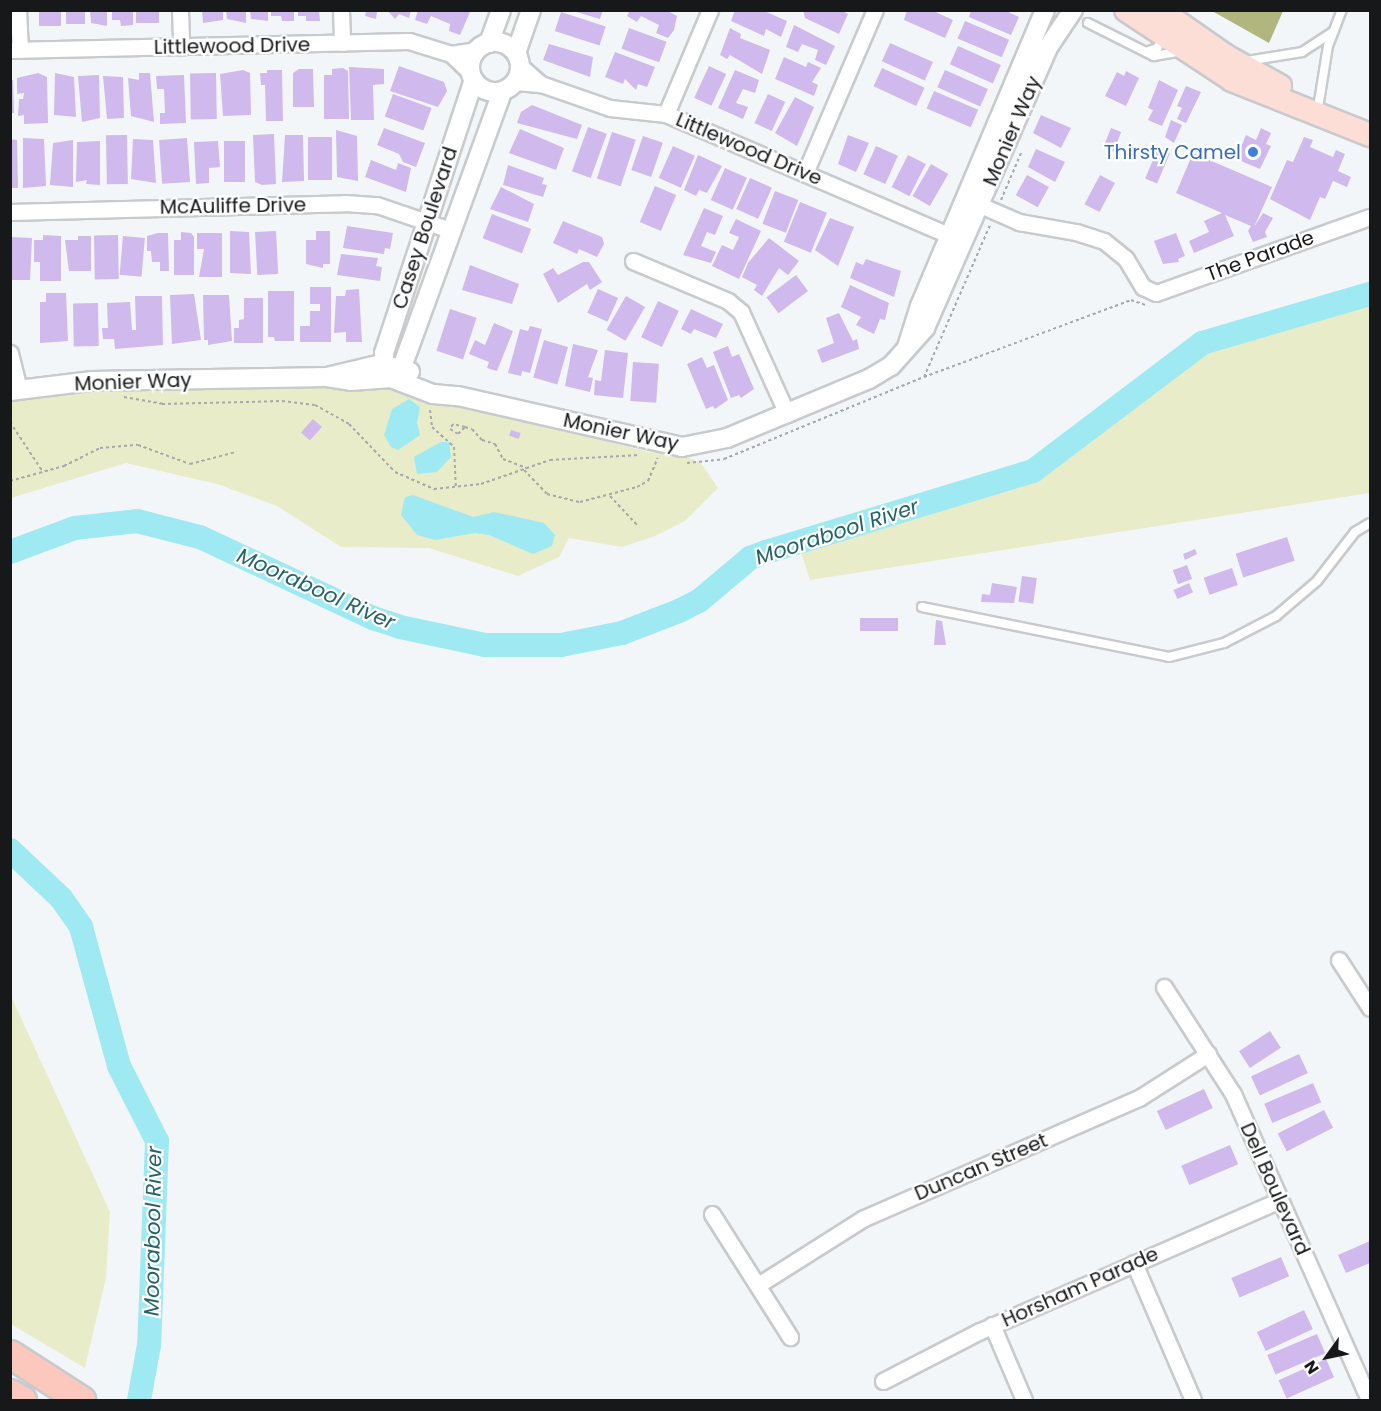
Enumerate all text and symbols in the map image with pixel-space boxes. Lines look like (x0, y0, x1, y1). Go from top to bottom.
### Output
street label: Littlewood Drive (154, 33, 310, 59)
street label: Monier Way (978, 72, 1046, 190)
street label: Littlewood Drive (672, 107, 826, 191)
place label: Thirsty Camel (1104, 140, 1241, 164)
street label: Casey Boulevard (387, 144, 463, 312)
marker: Thirsty Camel (1246, 145, 1260, 159)
street label: McAuliffe Drive (160, 193, 306, 219)
street label: The Parade (1203, 225, 1317, 287)
street label: Monier Way (74, 368, 192, 396)
street label: Monier Way (561, 408, 681, 456)
water label: Moorabool River (752, 494, 922, 570)
water label: Moorabool River (233, 543, 399, 635)
street label: Dell Boulevard (1235, 1119, 1315, 1259)
street label: Duncan Street (911, 1128, 1051, 1206)
water label: Moorabool River (139, 1146, 167, 1316)
street label: Horsham Parade (998, 1242, 1162, 1332)
north arrow (1297, 1327, 1357, 1387)
text: N (1299, 1356, 1324, 1378)

